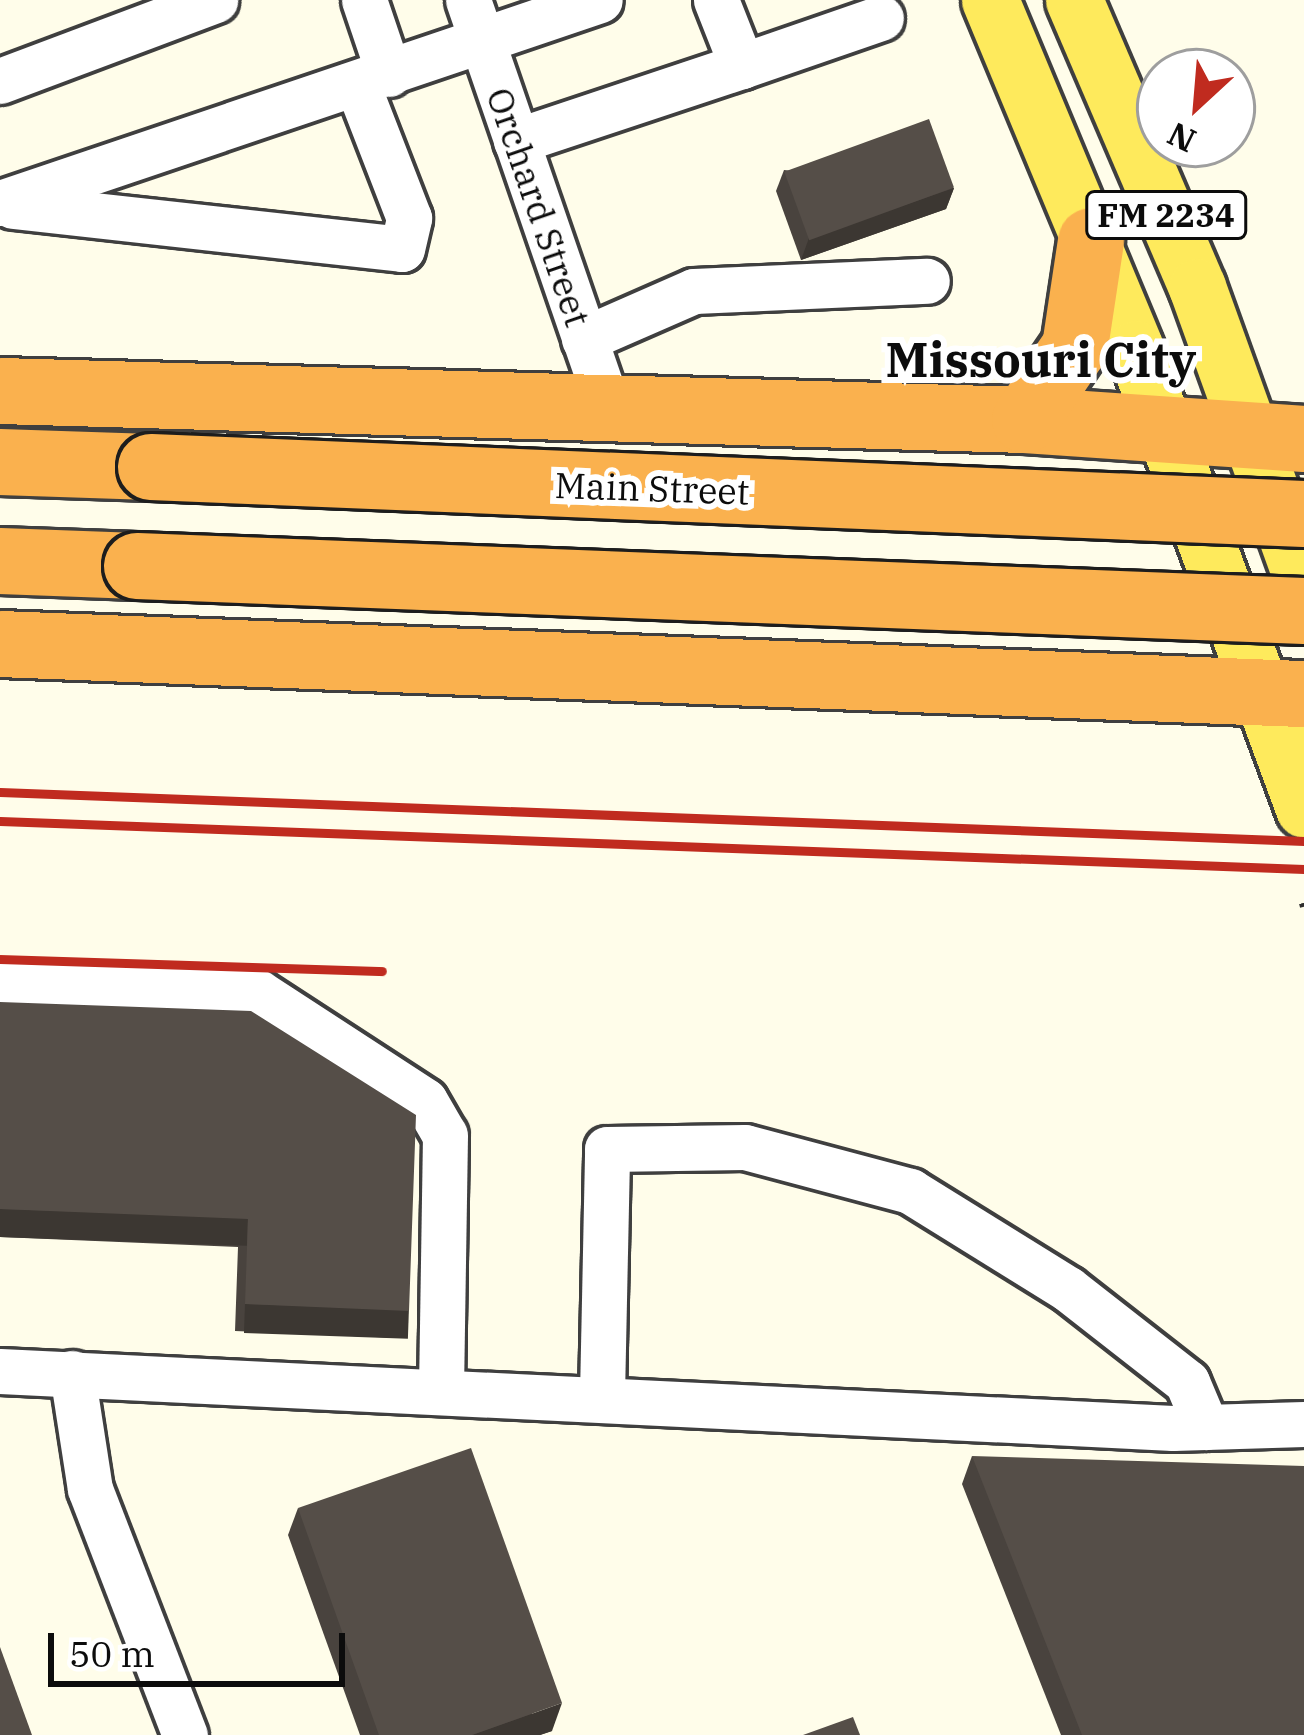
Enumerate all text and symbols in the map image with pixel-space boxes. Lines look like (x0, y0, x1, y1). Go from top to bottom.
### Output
north arrow (1136, 48, 1256, 168)
street label: Orchard Street (478, 82, 600, 332)
text: N (1160, 113, 1202, 163)
road number: FM 2234 (1085, 188, 1247, 242)
district label: Missouri City (886, 331, 1196, 389)
street label: Main Street (554, 463, 750, 513)
scale bar (54, 1609, 351, 1683)
text: 50 m (69, 1630, 155, 1677)

